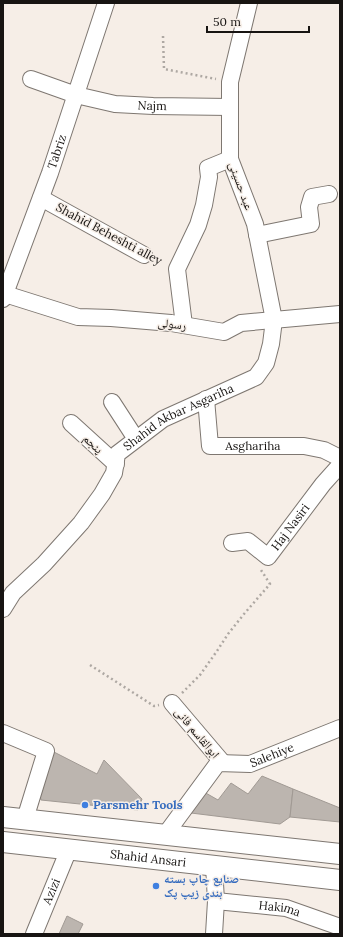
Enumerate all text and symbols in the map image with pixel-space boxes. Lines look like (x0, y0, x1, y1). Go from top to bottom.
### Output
scale bar (207, 8, 309, 34)
text: 50 m (213, 14, 241, 29)
street label: Najm (137, 97, 167, 113)
street label: Tabriz (44, 132, 69, 171)
street label: عبد حسینی (226, 160, 257, 212)
street label: Shahid Beheshti alley (54, 199, 165, 268)
street label: رسولی (157, 314, 188, 333)
street label: Shahid Akbar Asgariha (120, 380, 236, 454)
street label: پنجم (80, 431, 107, 458)
street label: Asghariha (224, 438, 281, 453)
street label: Haj Nasiri (268, 501, 312, 553)
street label: ابوالقاسم فانی (171, 704, 223, 762)
street label: Salehiye (248, 739, 296, 770)
place label: Parsmehr Tools (93, 797, 183, 812)
marker: Parsmehr Tools (80, 800, 90, 810)
street label: Shahid Ansari (109, 846, 187, 870)
place label: صنایع چاپ بسته بندی زیپ پک (164, 871, 239, 901)
street label: Azizi (39, 876, 63, 907)
marker: صنایع چاپ بسته بندی زیپ پک (151, 881, 161, 891)
street label: Hakima (258, 897, 303, 920)

